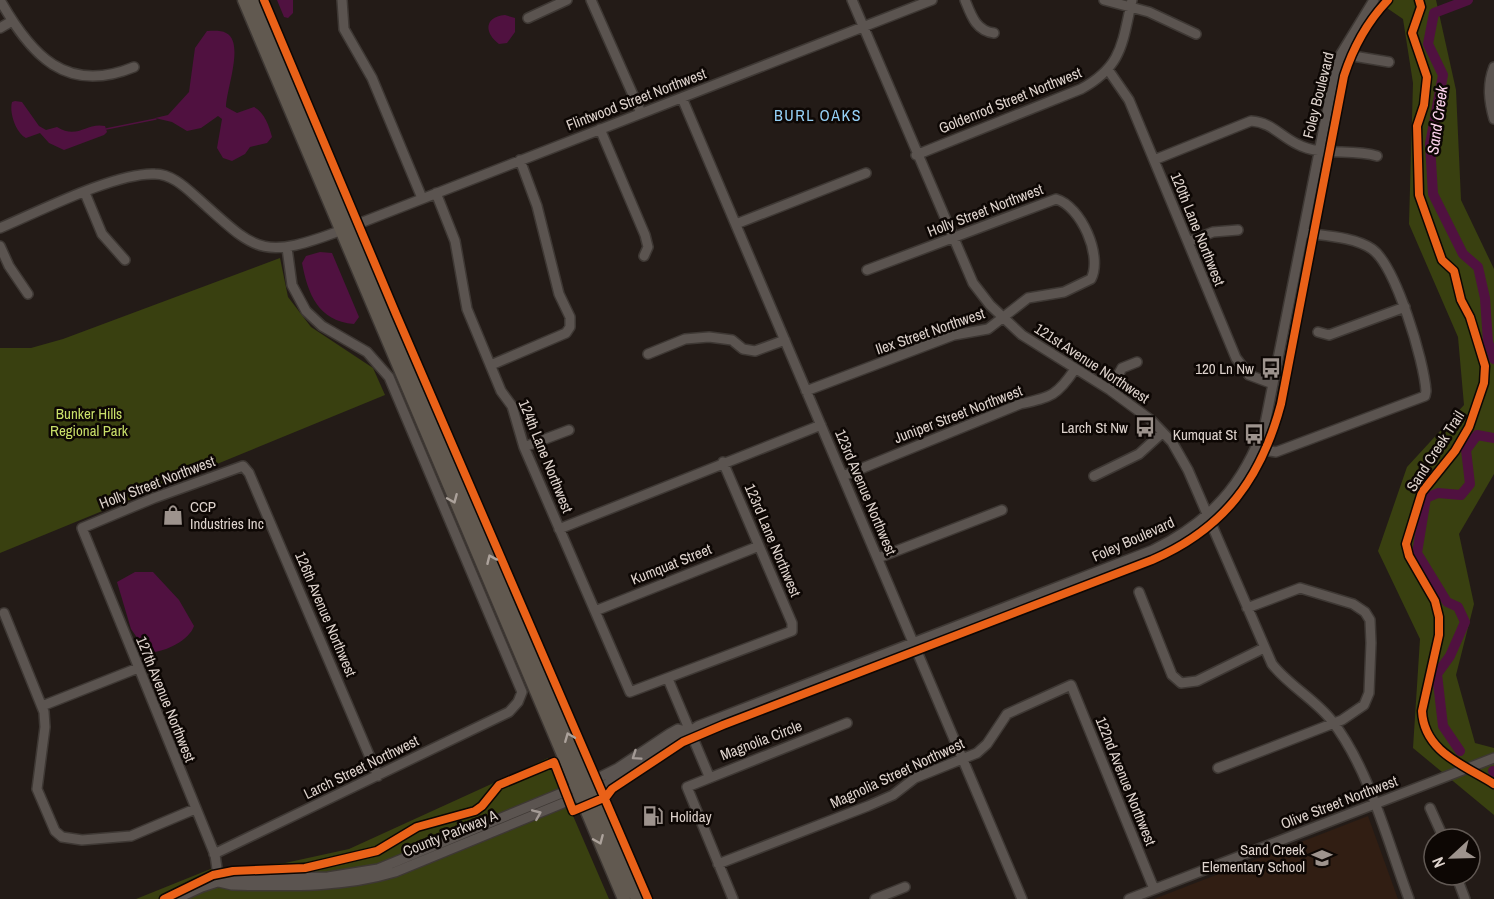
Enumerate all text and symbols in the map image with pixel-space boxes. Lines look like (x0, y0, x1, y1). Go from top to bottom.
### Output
street label: Foley Boulevard (1297, 50, 1339, 140)
street label: Goldenrod Street Northwest (935, 61, 1085, 138)
street label: Flintwood Street Northwest (563, 62, 710, 135)
water label: Sand Creek (1421, 84, 1453, 156)
district label: BURL OAKS (774, 104, 862, 126)
street label: 120th Lane Northwest (1166, 169, 1230, 289)
street label: Holly Street Northwest (924, 178, 1046, 242)
street label: Ilex Street Northwest (873, 302, 988, 360)
street label: 121st Avenue Northwest (1030, 318, 1154, 408)
bus stop icon: 120 Ln Nw (1259, 356, 1283, 380)
place label: 120 Ln Nw (1195, 358, 1254, 379)
street label: Juniper Street Northwest (891, 380, 1026, 448)
street label: 124th Lane Northwest (514, 396, 578, 516)
park label: Bunker Hills Regional Park (50, 403, 129, 441)
street label: Sand Creek Trail (1401, 407, 1469, 495)
bus stop icon: Larch St Nw (1133, 415, 1157, 439)
place label: Larch St Nw (1061, 417, 1128, 438)
bus stop icon: Kumquat St (1242, 422, 1266, 446)
place label: Kumquat St (1173, 424, 1238, 445)
street label: 123rd Avenue Northwest (830, 426, 902, 559)
street label: Holly Street Northwest (96, 450, 218, 514)
street label: 123rd Lane Northwest (740, 480, 807, 600)
one-way arrow (446, 493, 458, 504)
place label: CCP Industries Inc (190, 496, 264, 534)
shop icon: CCP Industries Inc (161, 503, 185, 527)
street label: Foley Boulevard (1088, 511, 1178, 567)
street label: Kumquat Street (627, 538, 715, 590)
street label: 126th Avenue Northwest (290, 548, 362, 680)
one-way arrow (486, 554, 498, 565)
street label: 127th Avenue Northwest (131, 633, 201, 766)
street label: 122nd Avenue Northwest (1091, 713, 1162, 849)
street label: Magnolia Circle (717, 715, 805, 765)
street label: Larch Street Northwest (300, 730, 423, 804)
street label: Magnolia Street Northwest (827, 732, 968, 813)
one-way arrow (564, 733, 576, 744)
one-way arrow (632, 749, 643, 760)
street label: Olive Street Northwest (1277, 770, 1401, 834)
street label: County Parkway A (399, 804, 501, 862)
fuel station icon: Holiday (641, 804, 665, 828)
place label: Holiday (670, 806, 713, 827)
one-way arrow (530, 809, 541, 821)
north arrow (1422, 827, 1482, 887)
one-way arrow (592, 834, 604, 845)
place label: Sand Creek Elementary School (1202, 839, 1306, 877)
school or university icon: Sand Creek Elementary School (1310, 846, 1334, 870)
text: N (1426, 854, 1450, 871)

